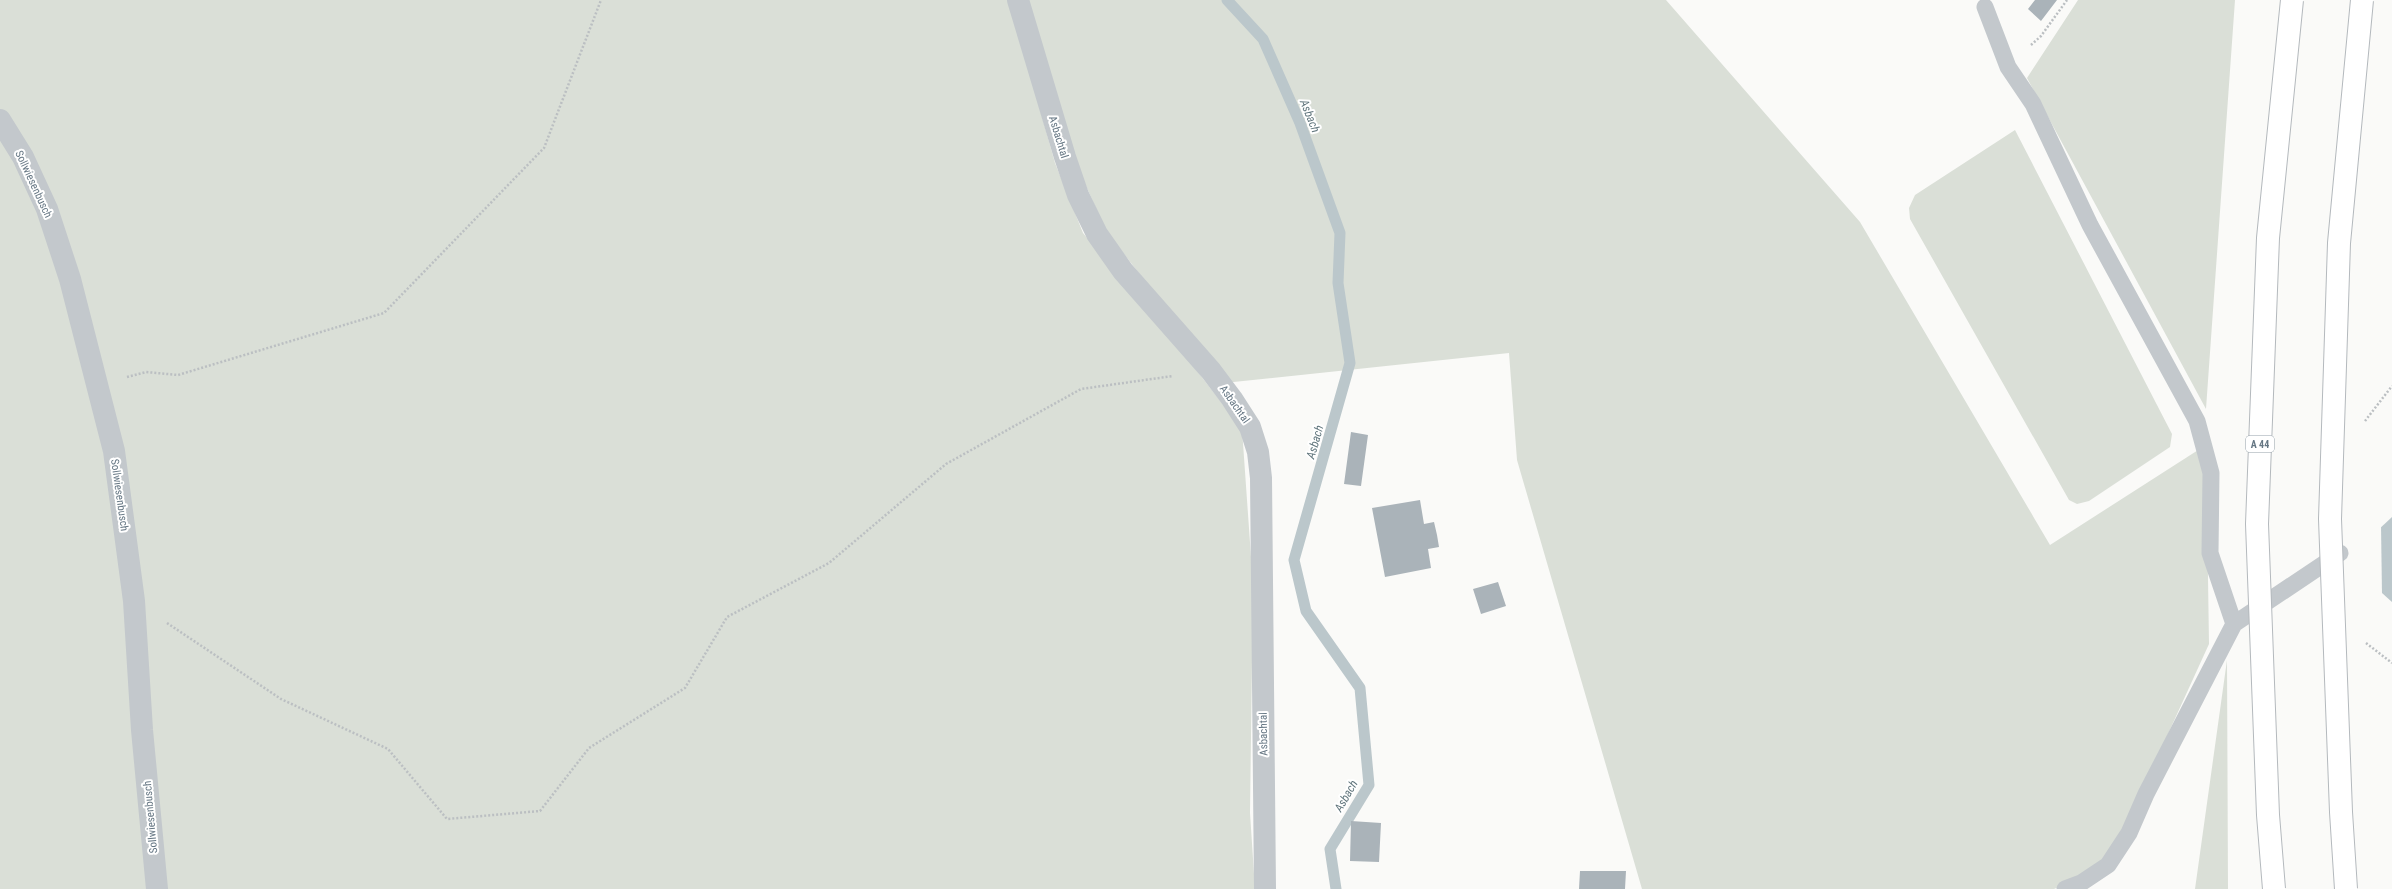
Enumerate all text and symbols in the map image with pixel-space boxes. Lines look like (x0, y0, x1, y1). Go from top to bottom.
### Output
water label: Asbach (1297, 97, 1323, 135)
street label: Asbachtal (1046, 114, 1071, 160)
street label: Sollwiesenbusch (12, 148, 55, 220)
street label: Asbachtal (1217, 383, 1252, 426)
water label: Asbach (1303, 423, 1327, 461)
road number: A 44 (2246, 436, 2274, 452)
street label: Sollwiesenbusch (108, 458, 131, 532)
street label: Asbachtal (1257, 712, 1270, 756)
water label: Asbach (1331, 777, 1361, 815)
street label: Sollwiesenbusch (141, 780, 160, 854)

